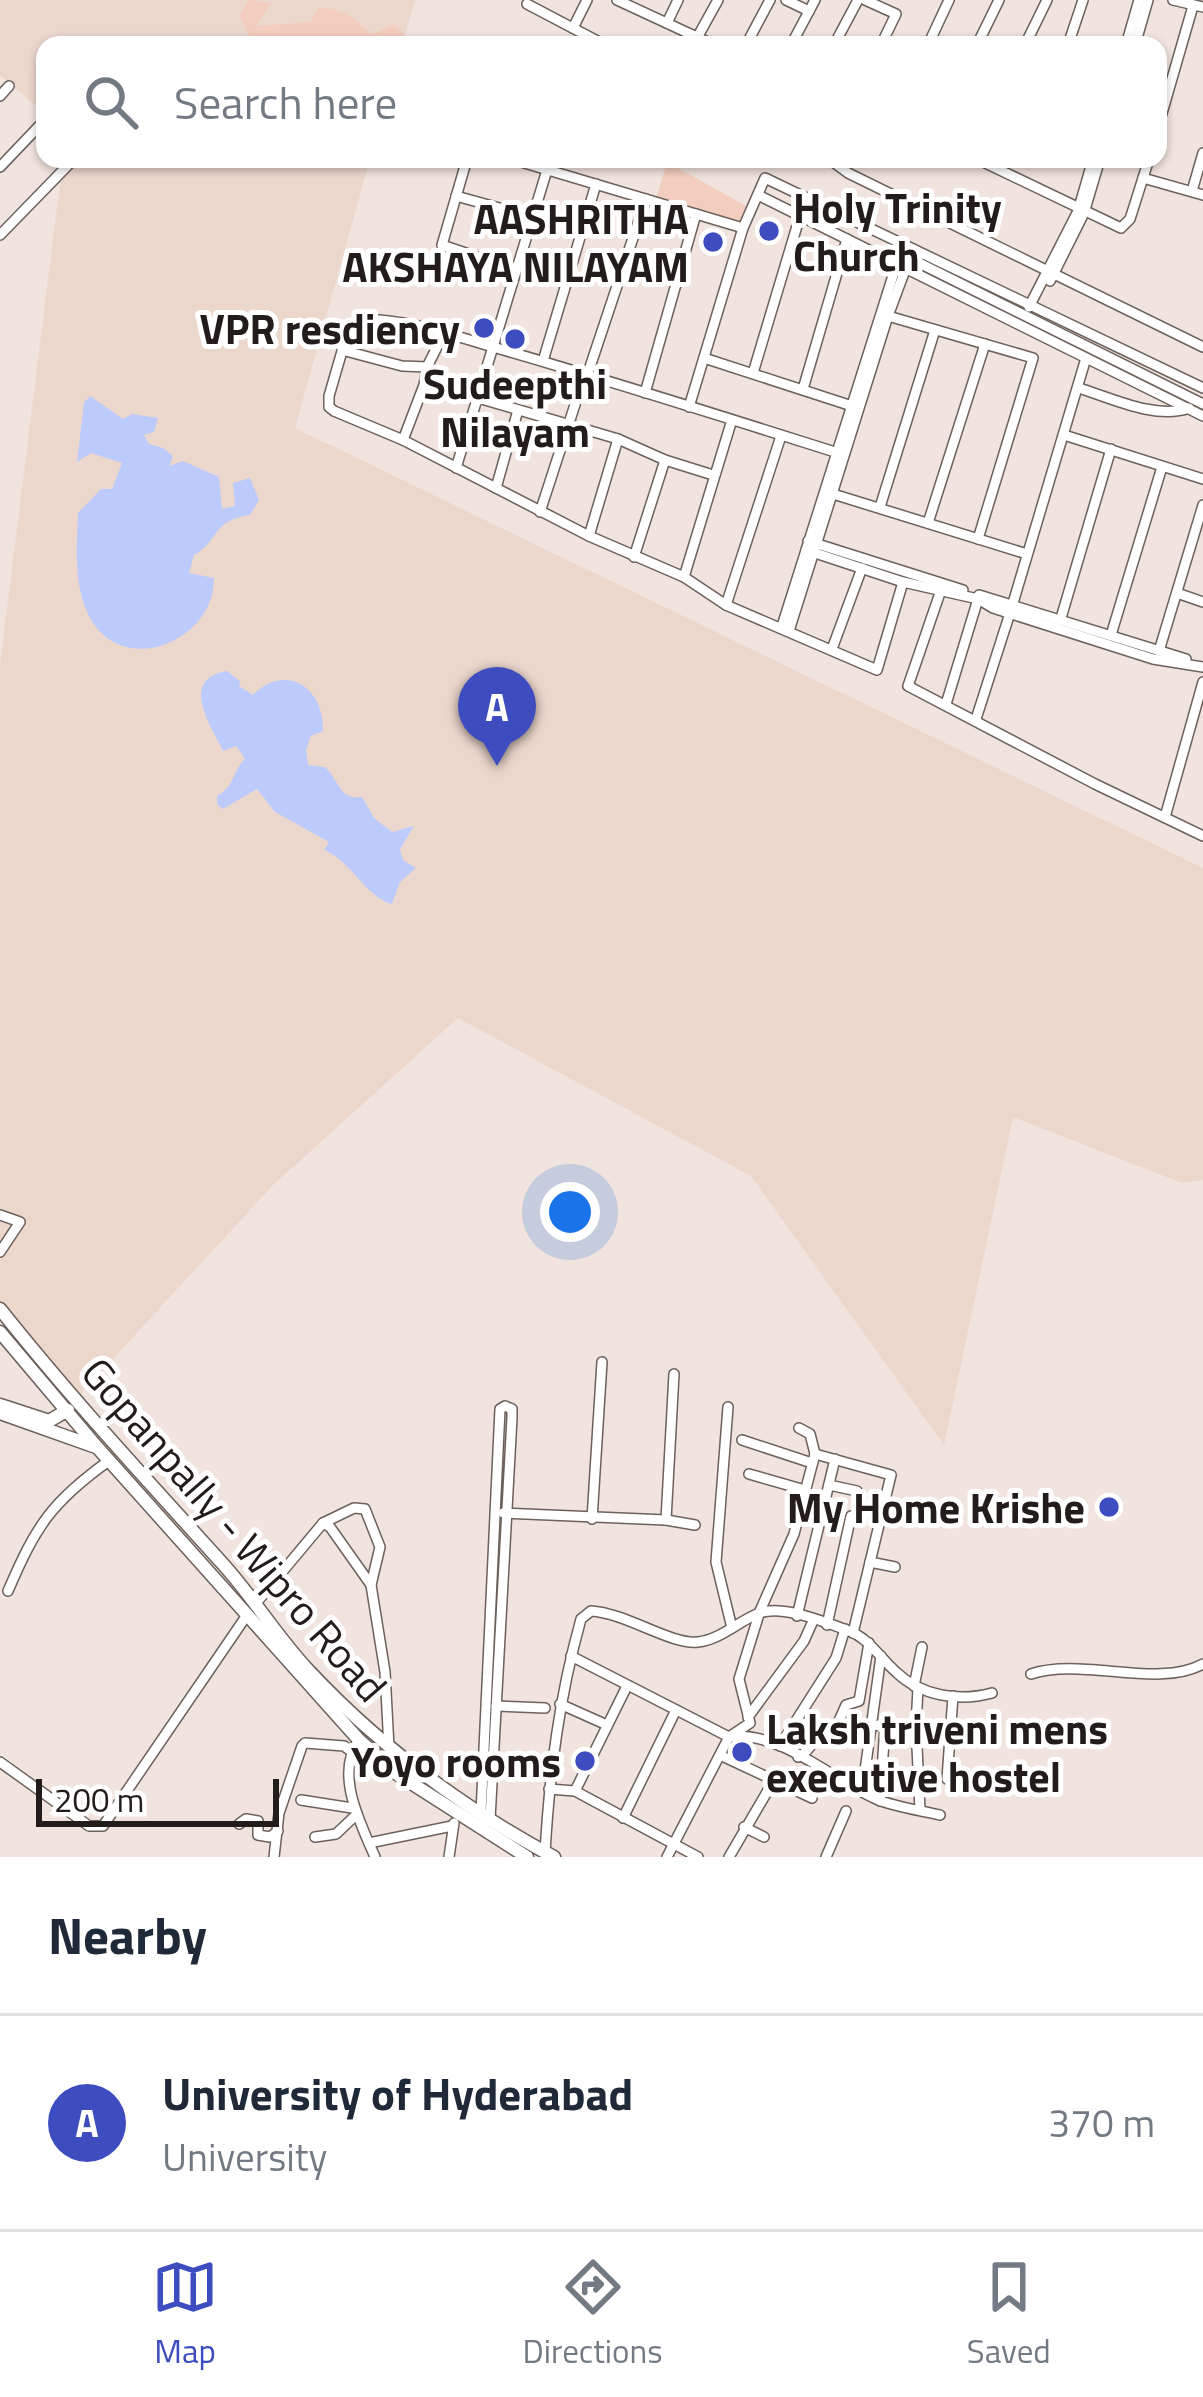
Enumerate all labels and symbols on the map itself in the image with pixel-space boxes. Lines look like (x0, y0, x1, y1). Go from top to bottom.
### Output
place label: Holy Trinity Church (793, 175, 1002, 287)
place label: AASHRITHA AKSHAYA NILAYAM (342, 186, 689, 298)
marker: Holy Trinity Church (756, 218, 782, 244)
marker: AASHRITHA AKSHAYA NILAYAM (700, 229, 726, 255)
place label: VPR resdiency (200, 296, 460, 360)
marker: VPR resdiency (471, 315, 497, 341)
marker: Sudeepthi Nilayam (502, 326, 528, 352)
place label: Sudeepthi Nilayam (423, 351, 607, 463)
pin: A (458, 667, 536, 766)
your location (540, 1182, 600, 1242)
street label: Gopanpally - Wipro Road (67, 1343, 403, 1715)
place label: My Home Krishe (787, 1475, 1085, 1539)
marker: My Home Krishe (1096, 1494, 1122, 1520)
place label: Laksh triveni mens executive hostel (766, 1696, 1108, 1808)
place label: Yoyo rooms (351, 1729, 561, 1793)
marker: Laksh triveni mens executive hostel (729, 1739, 755, 1765)
marker: Yoyo rooms (572, 1748, 598, 1774)
scale bar (36, 1773, 279, 1826)

